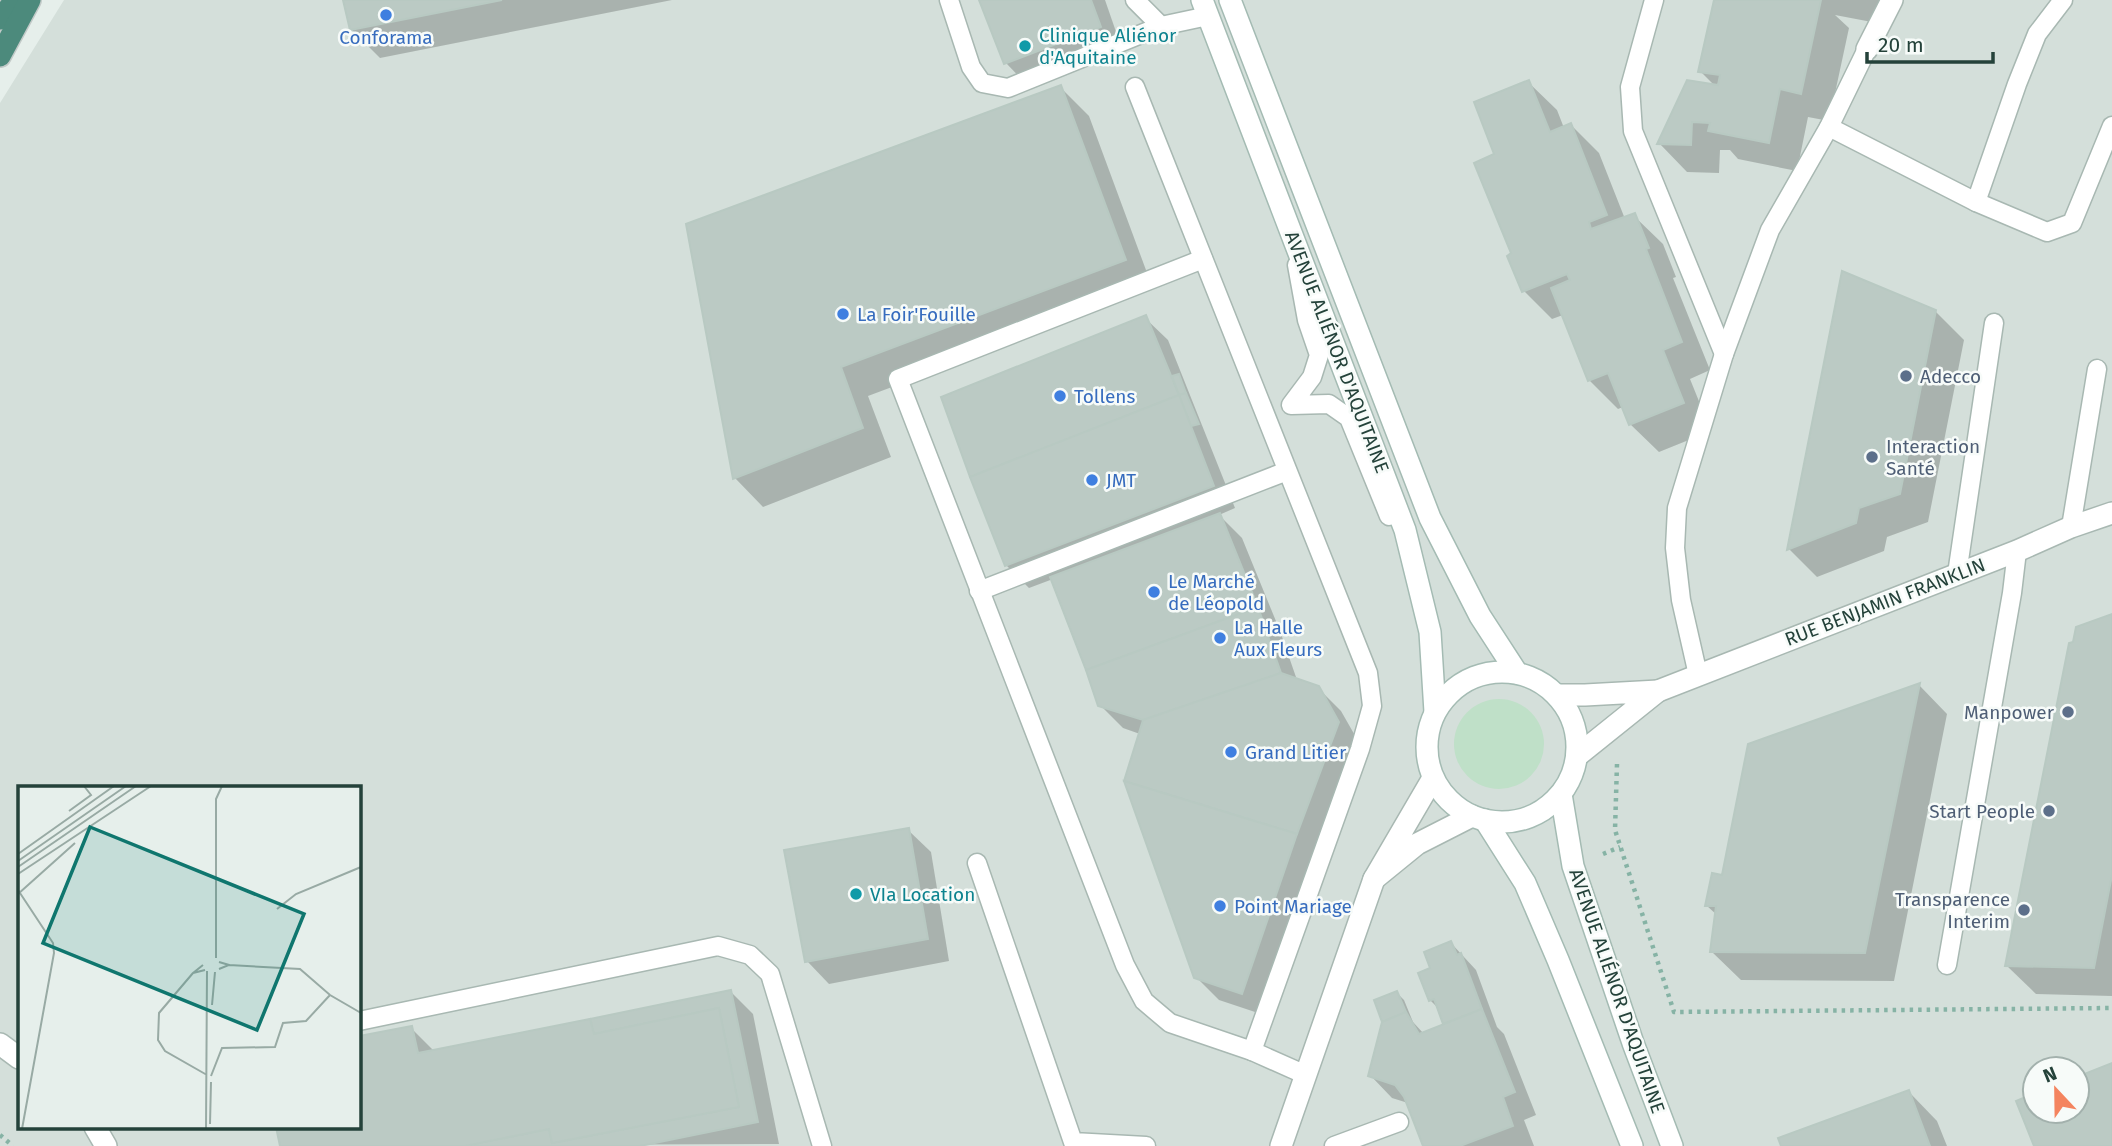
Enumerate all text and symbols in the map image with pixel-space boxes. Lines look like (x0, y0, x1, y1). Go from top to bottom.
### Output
marker: Conforama (378, 7, 394, 23)
scale bar (1867, 21, 1993, 65)
place label: Clinique Aliénor d'Aquitaine (1039, 24, 1177, 69)
place label: Conforama (339, 26, 433, 49)
text: 20 m (1878, 32, 1924, 58)
marker: Clinique Aliénor d'Aquitaine (1017, 38, 1033, 54)
street label: AVENUE ALIÉNOR D'AQUITAINE (1280, 228, 1394, 476)
place label: La Foir'Fouille (857, 303, 976, 326)
marker: La Foir'Fouille (835, 306, 851, 322)
place label: Adecco (1920, 365, 1981, 388)
marker: Adecco (1898, 368, 1914, 384)
place label: Tollens (1074, 385, 1135, 408)
marker: Tollens (1052, 388, 1068, 404)
place label: Interaction Santé (1886, 435, 1980, 480)
marker: Interaction Santé (1864, 449, 1880, 465)
place label: JMT (1106, 469, 1136, 492)
marker: JMT (1084, 472, 1100, 488)
street label: RUE BENJAMIN FRANKLIN (1782, 553, 1988, 651)
place label: Le Marché de Léopold (1168, 570, 1264, 615)
marker: Le Marché de Léopold (1146, 584, 1162, 600)
place label: La Halle Aux Fleurs (1234, 616, 1322, 661)
marker: La Halle Aux Fleurs (1212, 630, 1228, 646)
place label: Manpower (1964, 701, 2055, 724)
marker: Manpower (2060, 704, 2076, 720)
place label: Grand Litier (1245, 741, 1347, 764)
marker: Grand Litier (1223, 744, 1239, 760)
inset map (18, 786, 360, 1128)
place label: Start People (1929, 800, 2035, 823)
marker: Start People (2041, 803, 2057, 819)
street label: AVENUE ALIÉNOR D'AQUITAINE (1564, 866, 1670, 1116)
place label: VIa Location (870, 883, 975, 906)
marker: VIa Location (848, 886, 864, 902)
place label: Transparence Interim (1895, 888, 2010, 933)
place label: Point Mariage (1234, 895, 1352, 918)
marker: Point Mariage (1212, 898, 1228, 914)
marker: Transparence Interim (2016, 902, 2032, 918)
north arrow (2021, 1055, 2091, 1125)
text: N (2040, 1062, 2060, 1088)

